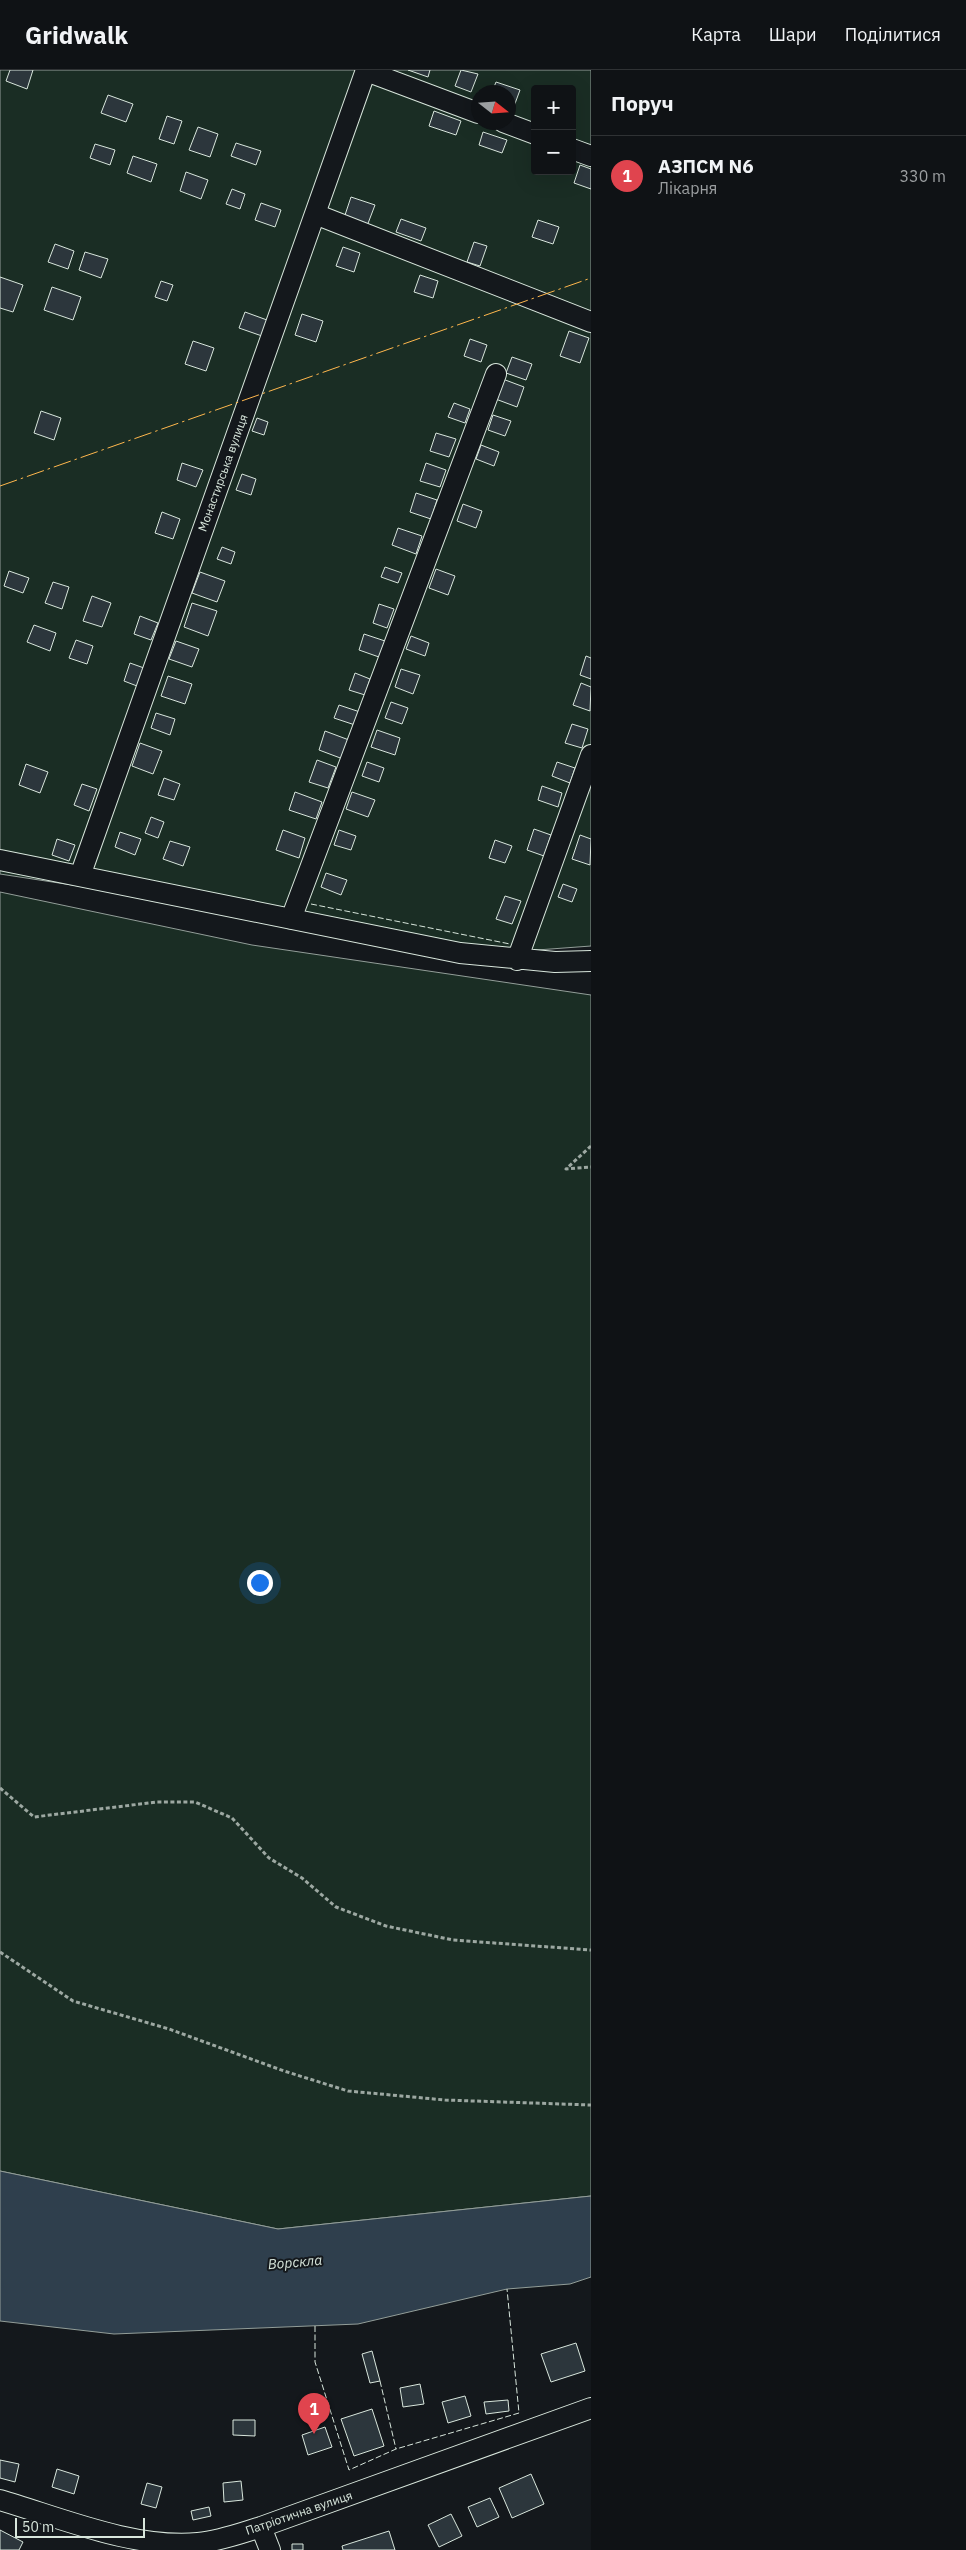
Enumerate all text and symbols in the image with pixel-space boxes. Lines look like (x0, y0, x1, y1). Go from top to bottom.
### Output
text: Gridwalk (25, 19, 128, 51)
text: Карта (691, 23, 741, 46)
text: Шари (769, 23, 817, 46)
text: Поділитися (845, 23, 941, 46)
north arrow (471, 85, 516, 130)
map controls (531, 85, 576, 175)
button: + (531, 85, 576, 130)
text: Поруч (611, 89, 674, 117)
button: − (531, 130, 576, 175)
text: АЗПСМ N6 (658, 154, 754, 178)
text: 1 (622, 166, 632, 186)
text: 330 m (899, 166, 946, 186)
text: Лікарня (658, 178, 717, 198)
street label: Монастирська вулиця (194, 412, 251, 533)
your location (247, 1570, 273, 1596)
water label: Ворскла (267, 2251, 323, 2273)
pin: 1 (298, 2393, 330, 2434)
street label: Патріотична вулиця (243, 2487, 354, 2538)
scale bar (15, 2515, 145, 2538)
text: 50 m (22, 2518, 54, 2536)

